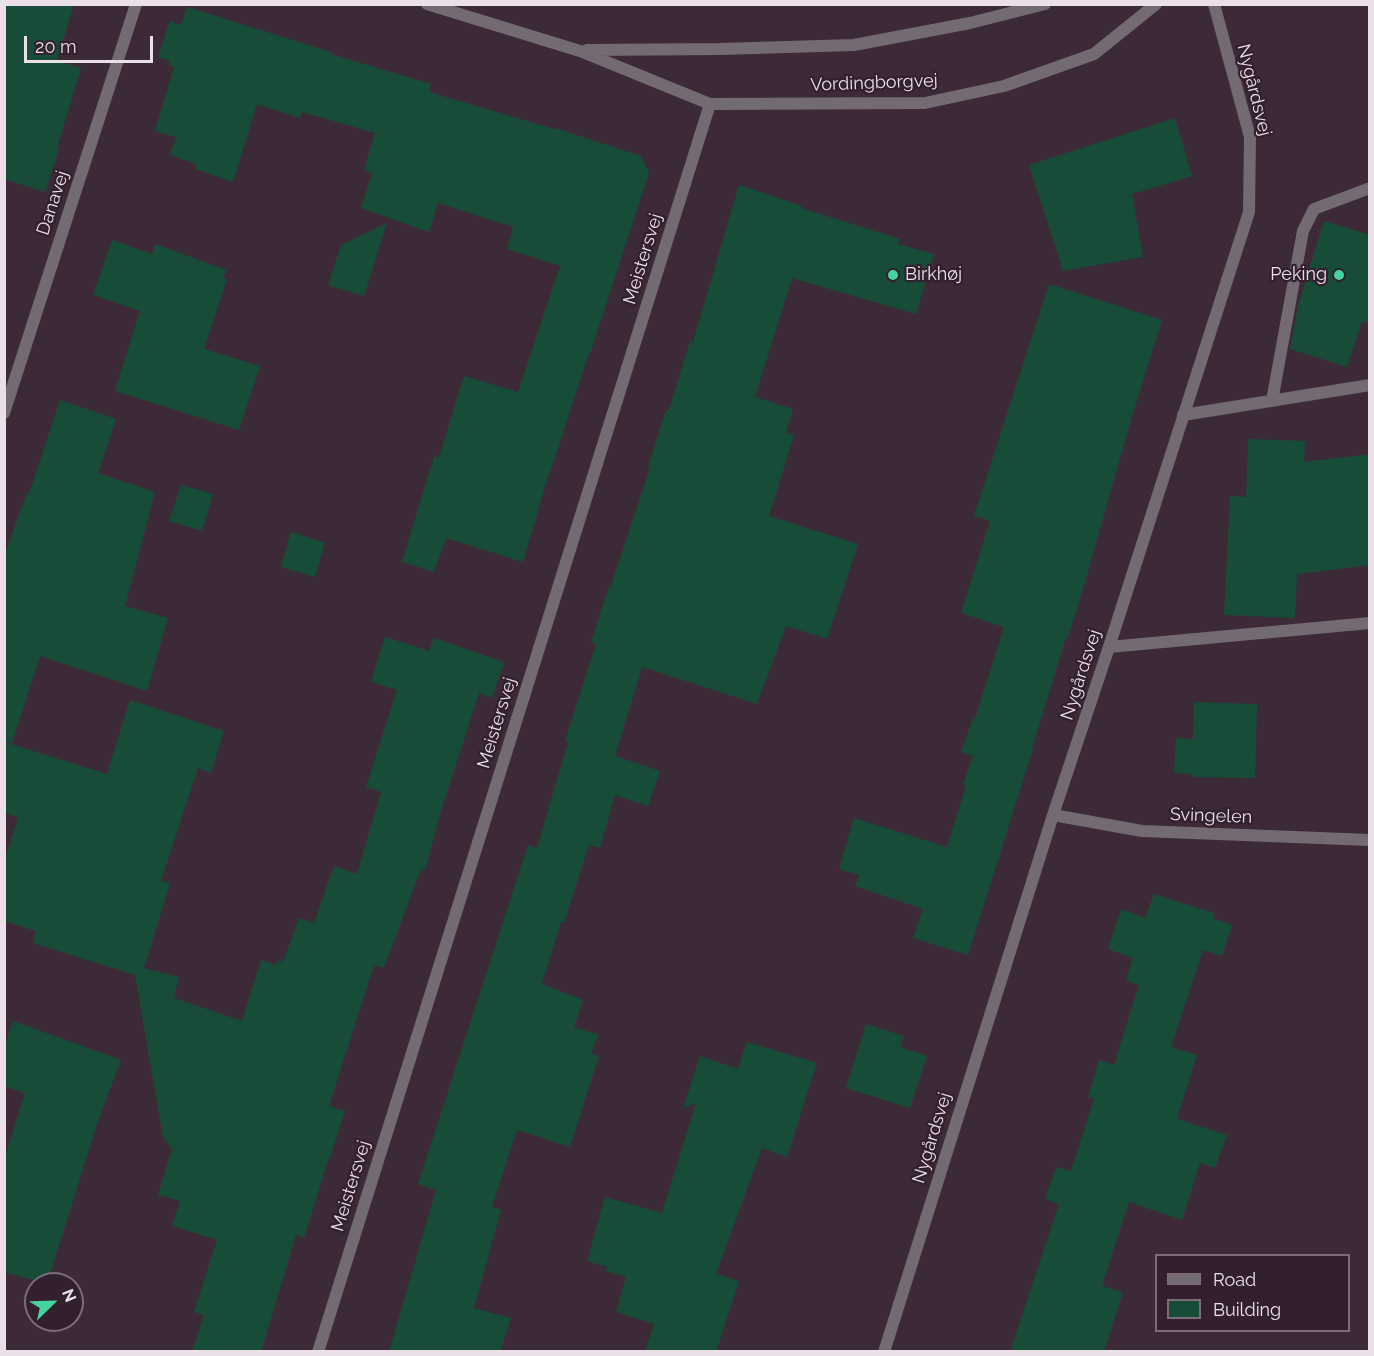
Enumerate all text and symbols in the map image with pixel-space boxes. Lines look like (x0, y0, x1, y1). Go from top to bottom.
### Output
scale bar (27, 24, 156, 62)
text: 20 m (35, 36, 77, 57)
street label: Nygårdsvej (1232, 42, 1276, 138)
street label: Vordingborgvej (810, 70, 938, 96)
street label: Danavej (32, 168, 74, 238)
street label: Meistersvej (619, 211, 667, 307)
place label: Birkhøj (905, 264, 962, 286)
place label: Peking (1270, 264, 1327, 286)
marker: Birkhøj (886, 268, 900, 282)
marker: Peking (1332, 268, 1346, 282)
street label: Nygårdsvej (1056, 627, 1106, 723)
street label: Meistersvej (473, 675, 521, 771)
street label: Svingelen (1170, 804, 1252, 828)
street label: Nygårdsvej (908, 1090, 956, 1186)
street label: Meistersvej (327, 1138, 375, 1234)
legend (1155, 1254, 1350, 1332)
text: Road (1213, 1269, 1256, 1290)
north arrow (24, 1272, 84, 1332)
text: N (58, 1286, 80, 1305)
text: Building (1213, 1299, 1281, 1320)

